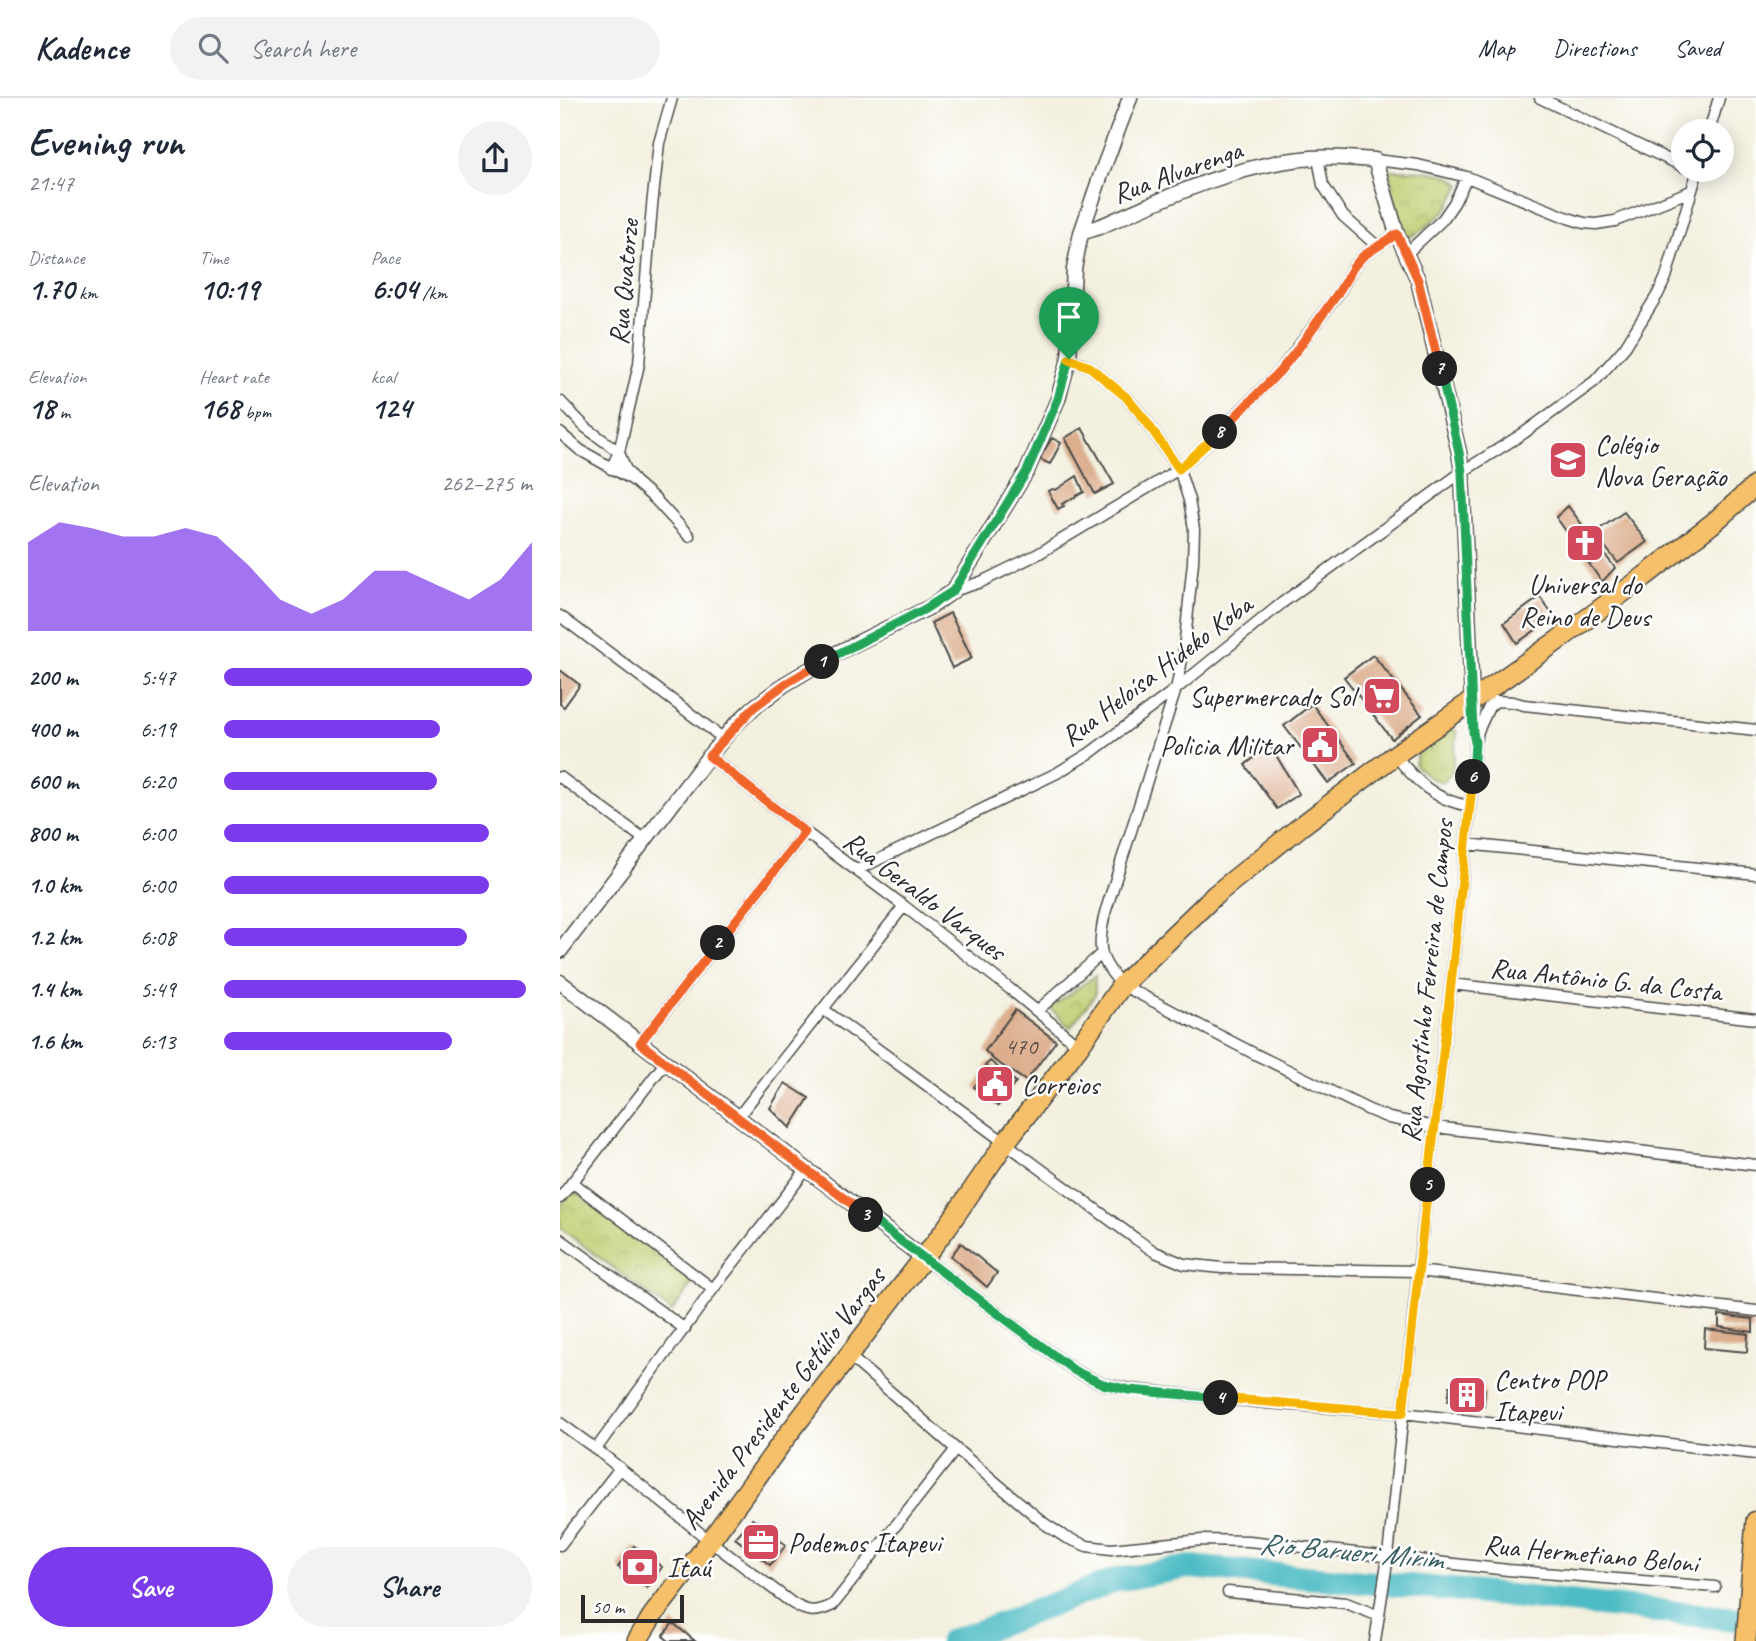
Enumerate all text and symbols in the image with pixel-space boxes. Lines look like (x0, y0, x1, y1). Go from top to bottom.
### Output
search box (170, 17, 660, 80)
text: Kadence (35, 27, 128, 69)
icon: search (194, 29, 232, 67)
text: Search here (250, 32, 356, 65)
text: Map (1478, 33, 1515, 63)
text: Directions (1553, 33, 1636, 63)
text: Saved (1674, 33, 1721, 63)
text: Evening run (28, 119, 184, 166)
map controls (1671, 119, 1734, 182)
button: locate (1671, 119, 1734, 182)
button: share (458, 121, 532, 195)
street label: Rua Alvarenga (1108, 131, 1248, 211)
text: 21:47 (28, 169, 74, 198)
street label: Rua Quatorze (601, 216, 647, 346)
text: Distance (28, 246, 85, 270)
text: Time (199, 246, 228, 270)
text: Pace (371, 246, 400, 270)
text: 1.70 (28, 270, 74, 308)
text: 10:19 (199, 270, 259, 308)
text: 6:04 (371, 270, 418, 308)
text: km (74, 281, 98, 305)
text: /km (418, 281, 447, 305)
pin (1039, 287, 1099, 359)
icon: arrive (1050, 298, 1088, 336)
pin: 7 (1422, 352, 1458, 386)
text: 7 (1435, 356, 1444, 380)
text: Elevation (28, 365, 86, 389)
text: Heart rate (199, 365, 269, 389)
text: kcal (371, 365, 396, 389)
text: 18 (28, 389, 55, 427)
text: 168 (199, 389, 240, 427)
text: 124 (371, 389, 411, 427)
text: m (55, 400, 70, 424)
text: bpm (240, 400, 271, 424)
pin: 8 (1202, 414, 1238, 450)
text: 8 (1215, 419, 1224, 443)
place label: Colégio Nova Geração (1595, 427, 1729, 494)
school or university icon: Colégio Nova Geração (1547, 439, 1589, 481)
text: Elevation (28, 469, 99, 498)
text: 262–275 m (441, 469, 532, 498)
church icon: Universal do Reino de Deus (1564, 522, 1606, 564)
place label: Universal do Reino de Deus (1520, 567, 1653, 634)
street label: Rua Heloísa Hideko Koba (1054, 586, 1261, 754)
pin: 1 (804, 644, 840, 680)
text: 1 (817, 649, 826, 673)
text: 200 m (28, 663, 78, 692)
text: 5:47 (140, 663, 176, 692)
supermarket icon: Supermercado Sol (1361, 675, 1403, 717)
place label: Supermercado Sol (1189, 679, 1360, 714)
text: 400 m (28, 715, 78, 744)
text: 6:19 (140, 715, 176, 744)
public building icon: Policia Militar (1299, 724, 1341, 766)
place label: Policia Militar (1160, 728, 1295, 763)
pin: 6 (1455, 760, 1490, 794)
text: 6 (1468, 764, 1477, 788)
text: 600 m (28, 767, 78, 796)
text: 6:20 (140, 767, 176, 796)
street label: Rua Agostinho Ferreira de Campos (1392, 816, 1461, 1144)
text: 800 m (28, 819, 78, 848)
text: 6:00 (140, 819, 176, 848)
street label: Rua Geraldo Varques (837, 823, 1015, 969)
text: 1.0 km (28, 871, 82, 900)
text: 6:00 (140, 871, 176, 900)
text: 1.2 km (28, 923, 82, 952)
text: 6:08 (140, 923, 176, 952)
pin: 2 (700, 926, 736, 960)
text: 2 (713, 930, 722, 954)
street label: Rua Antônio G. da Costa (1489, 950, 1726, 1009)
text: 1.4 km (28, 975, 82, 1004)
text: 5:49 (140, 975, 176, 1004)
text: 1.6 km (28, 1027, 82, 1056)
text: 6:13 (140, 1027, 176, 1056)
house number: 470 (1005, 1031, 1039, 1061)
public building icon: Correios (974, 1063, 1016, 1105)
place label: Correios (1022, 1067, 1101, 1102)
pin: 5 (1410, 1168, 1446, 1202)
text: 5 (1423, 1172, 1432, 1196)
pin: 3 (848, 1198, 884, 1232)
text: 3 (861, 1202, 870, 1226)
street label: Avenida Presidente Getúlio Vargas (672, 1258, 894, 1536)
place label: Centro POP Itapevi (1494, 1362, 1609, 1429)
building icon: Centro POP Itapevi (1446, 1374, 1488, 1416)
pin: 4 (1204, 1380, 1238, 1416)
text: 4 (1216, 1385, 1225, 1409)
office icon: Podemos Itapevi (740, 1521, 782, 1563)
water label: Rio Barueri Mirim (1258, 1524, 1447, 1578)
place label: Podemos Itapevi (788, 1525, 944, 1560)
street label: Rua Hermetiano Beloni (1482, 1527, 1703, 1581)
bank icon: Itaú (619, 1546, 661, 1588)
button: Save (28, 1547, 273, 1627)
button: Share (287, 1547, 532, 1627)
place label: Itaú (667, 1550, 713, 1585)
scale bar (581, 1592, 684, 1624)
text: 50 m (592, 1595, 624, 1619)

